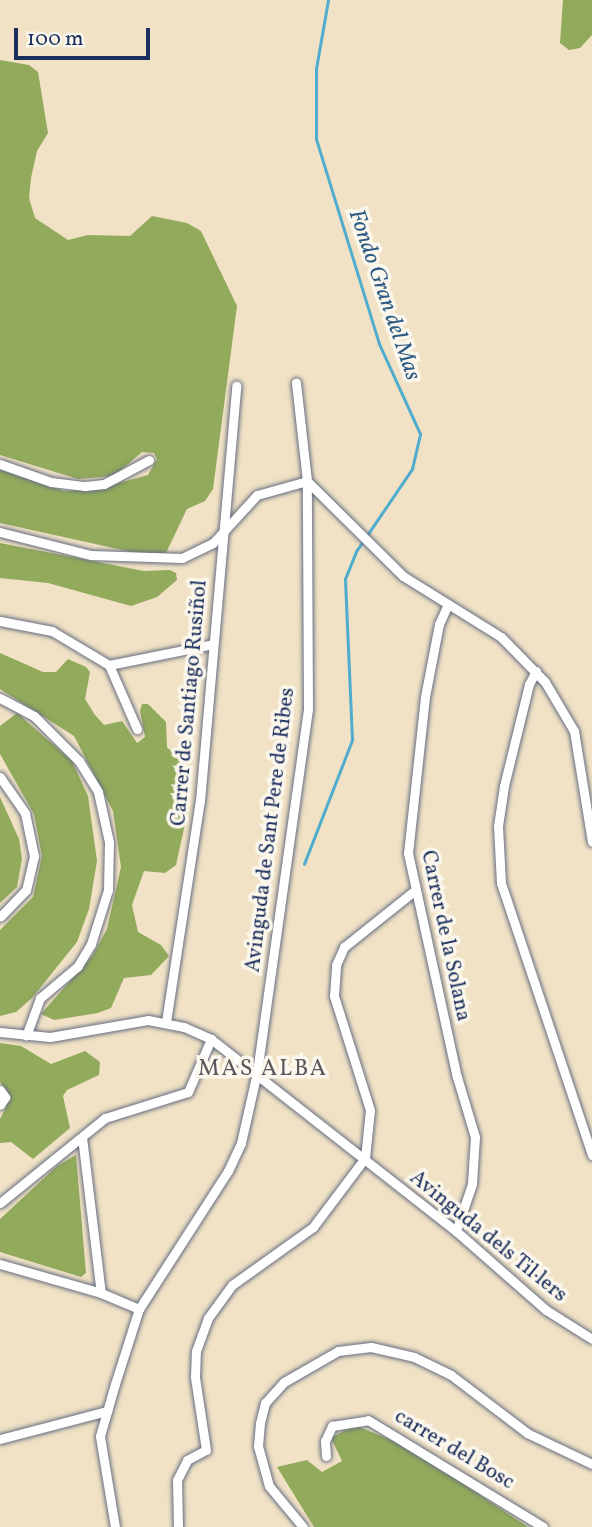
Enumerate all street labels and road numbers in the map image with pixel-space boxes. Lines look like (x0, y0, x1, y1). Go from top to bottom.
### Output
street label: Carrer de Santiago Rusiñol (167, 579, 213, 827)
street label: Avinguda de Sant Pere de Ribes (241, 686, 301, 974)
street label: Carrer de la Solana (415, 848, 475, 1024)
street label: Avinguda dels Til·lers (404, 1166, 572, 1308)
street label: carrer del Bosc (390, 1404, 518, 1496)

